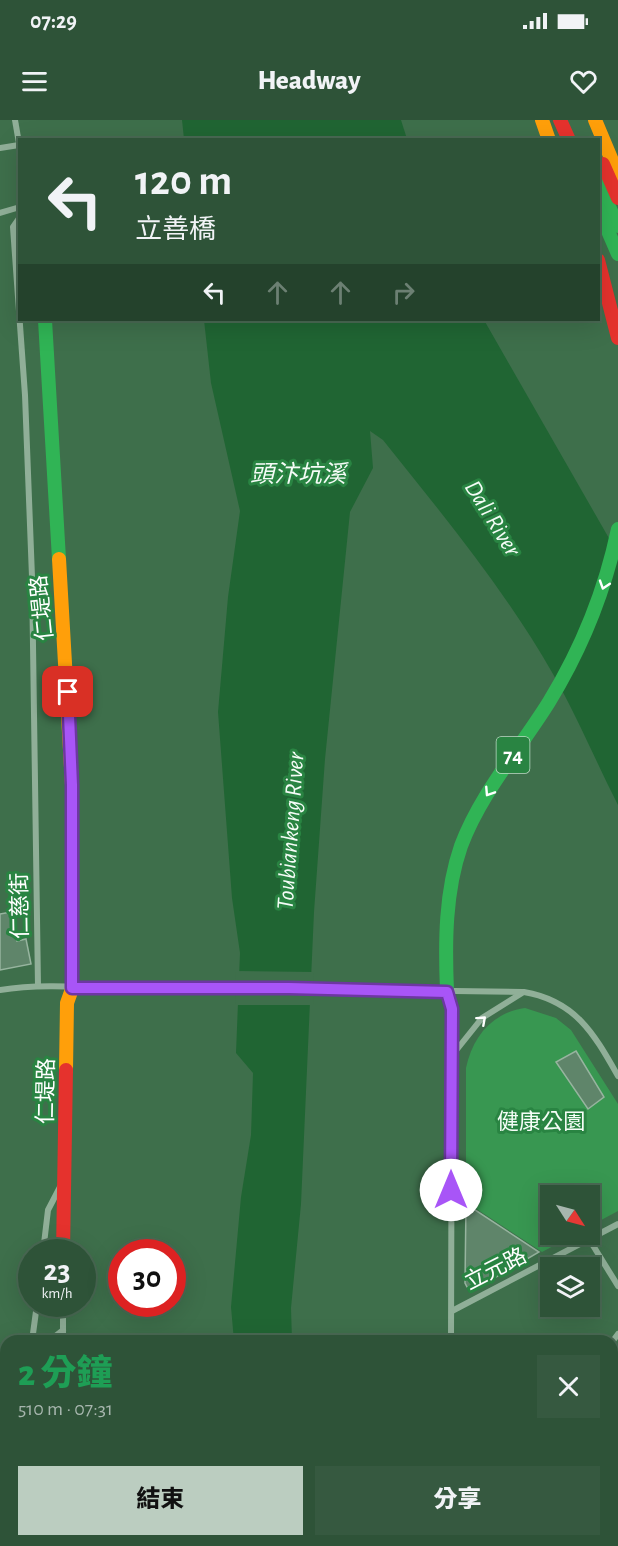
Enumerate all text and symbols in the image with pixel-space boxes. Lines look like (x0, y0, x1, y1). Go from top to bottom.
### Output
text: 07:29 (30, 10, 77, 32)
icon: menu (18, 65, 51, 98)
icon: heart (567, 65, 600, 98)
text: Headway (257, 67, 361, 94)
text: 120 m (135, 160, 232, 202)
icon: left (36, 162, 114, 240)
text: 立善橋 (135, 216, 216, 243)
icon: left (198, 276, 231, 309)
icon: ahead (261, 276, 294, 309)
icon: ahead (324, 276, 357, 309)
icon: right (387, 276, 420, 309)
water label: 頭汴坑溪 (250, 461, 349, 487)
water label: Dali River (460, 476, 525, 562)
street label: 仁堤路 (27, 574, 56, 642)
one-way arrow (598, 579, 611, 590)
pin (42, 666, 93, 717)
icon: arrive (51, 675, 84, 708)
road number: 74 (496, 737, 530, 773)
water label: Toubiankeng River (274, 750, 309, 911)
one-way arrow (486, 785, 497, 796)
street label: 仁慈街 (7, 873, 32, 939)
one-way arrow (475, 1016, 486, 1027)
street label: 仁堤路 (33, 1058, 58, 1124)
park label: 健康公園 (497, 1110, 585, 1133)
position arrow (419, 1158, 483, 1222)
north arrow (540, 1185, 600, 1245)
map controls (540, 1185, 600, 1317)
speed limit sign: 30 (108, 1239, 186, 1317)
street label: 立元路 (461, 1243, 530, 1294)
text: 23 (43, 1256, 71, 1286)
button: layers (540, 1257, 600, 1317)
text: km/h (42, 1286, 72, 1301)
button: close (537, 1355, 600, 1418)
text: 2 分鐘 (18, 1356, 112, 1392)
text: 510 m · 07:31 (18, 1399, 113, 1419)
button: 結束 (18, 1466, 303, 1535)
button: 分享 (315, 1466, 600, 1535)

